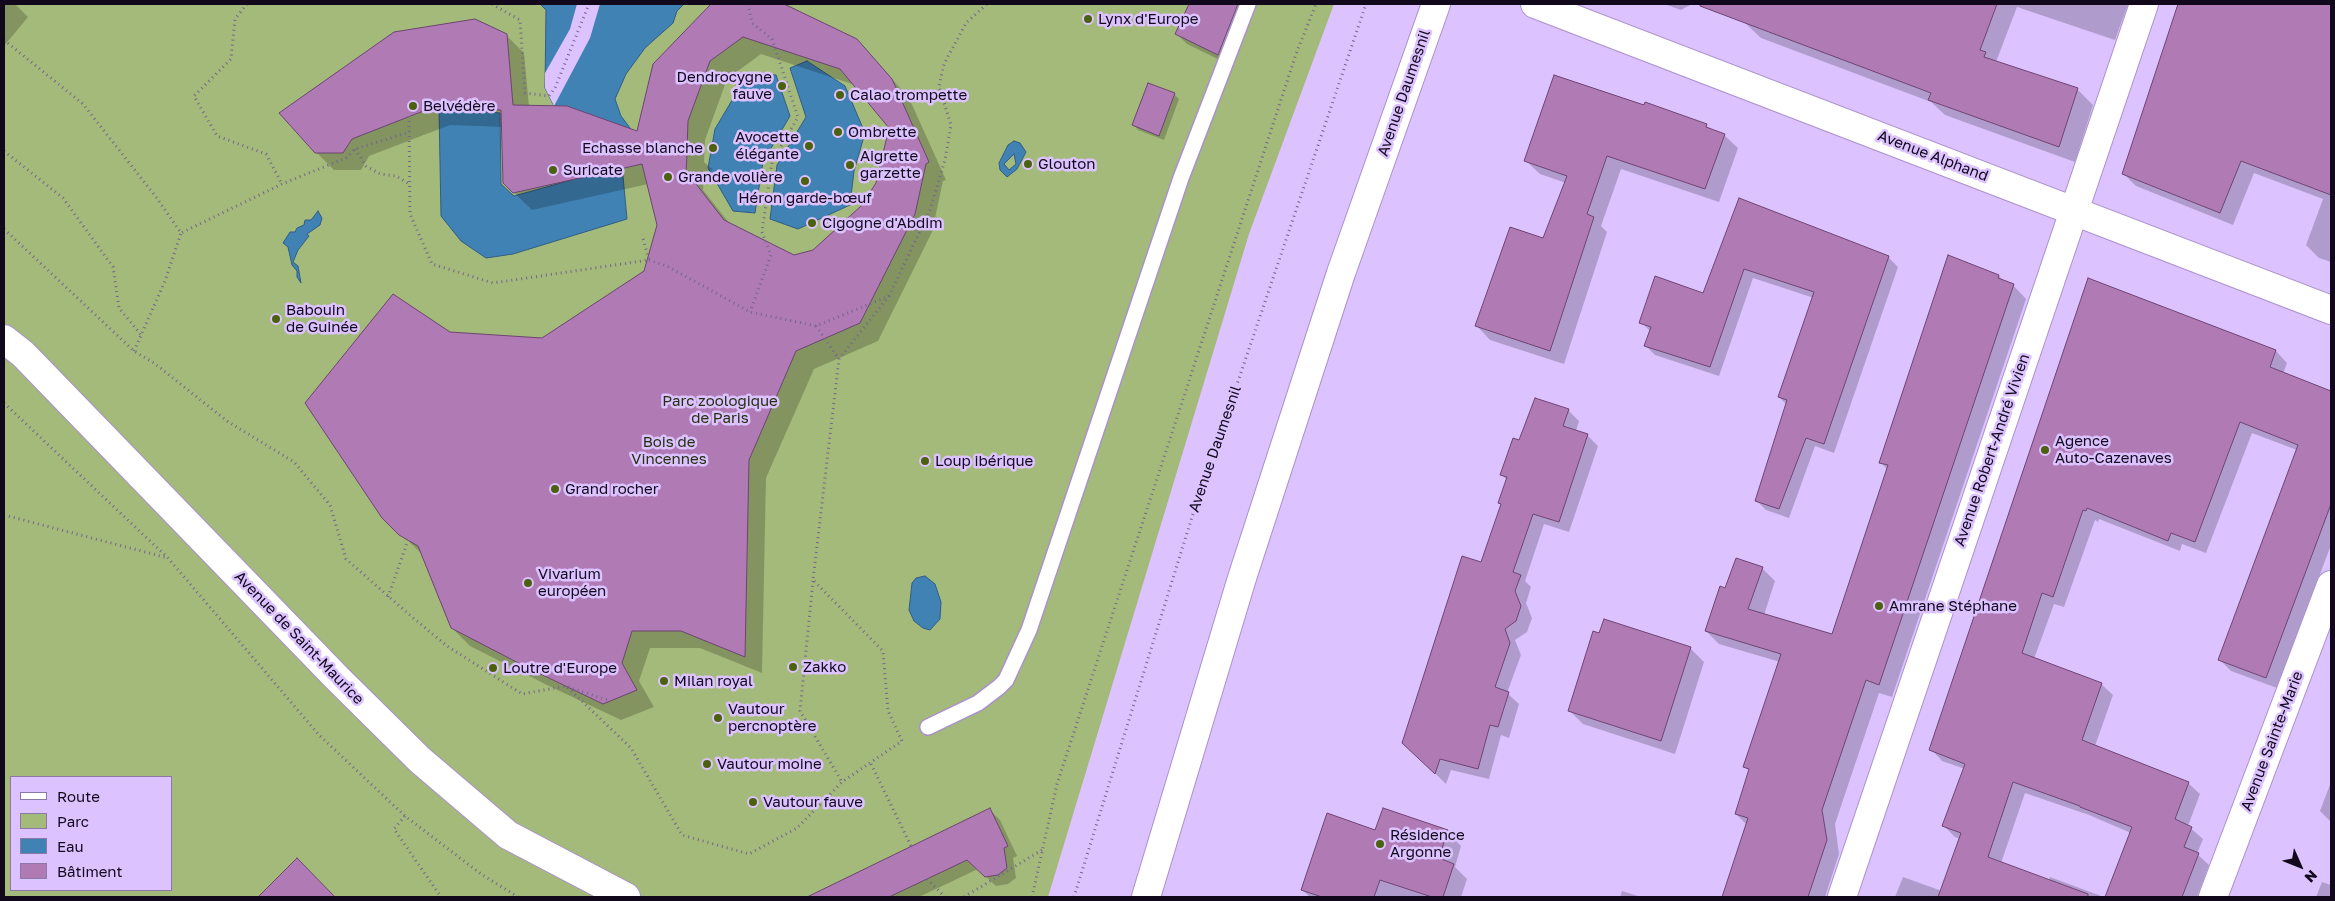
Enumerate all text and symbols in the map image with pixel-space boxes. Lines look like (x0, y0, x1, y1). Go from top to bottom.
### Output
place label: Lynx d'Europe (1098, 10, 1198, 28)
marker: Lynx d'Europe (1082, 13, 1094, 25)
street label: Avenue Daumesnil (1374, 27, 1434, 159)
place label: Dendrocygne fauve (677, 68, 772, 103)
marker: Dendrocygne fauve (776, 80, 788, 92)
place label: Calao trompette (850, 86, 967, 104)
marker: Calao trompette (834, 89, 846, 101)
place label: Belvédère (423, 97, 495, 115)
marker: Belvédère (407, 100, 419, 112)
place label: Ombrette (848, 123, 917, 141)
marker: Ombrette (832, 126, 844, 138)
street label: Avenue Alphand (1875, 127, 1991, 185)
place label: Avocette élégante (735, 128, 799, 163)
place label: Echasse blanche (582, 139, 703, 157)
marker: Avocette élégante (803, 140, 815, 152)
marker: Echasse blanche (707, 142, 719, 154)
place label: Aigrette garzette (860, 147, 921, 182)
place label: Glouton (1038, 155, 1096, 173)
marker: Glouton (1022, 158, 1034, 170)
marker: Aigrette garzette (844, 159, 856, 171)
place label: Suricate (563, 161, 623, 179)
marker: Suricate (547, 164, 559, 176)
place label: Grande volière (678, 168, 783, 186)
marker: Grande volière (662, 171, 674, 183)
marker: Héron garde-bœuf (799, 175, 811, 187)
place label: Héron garde-bœuf (738, 189, 872, 207)
place label: Cigogne d'Abdim (822, 214, 942, 232)
marker: Cigogne d'Abdim (806, 217, 818, 229)
place label: Babouin de Guinée (286, 301, 358, 336)
marker: Babouin de Guinée (270, 313, 282, 325)
street label: Avenue Robert-André Vivien (1951, 351, 2033, 549)
street label: Avenue Daumesnil (1185, 383, 1245, 515)
park label: Parc zoologique de Paris (662, 392, 778, 427)
place label: Agence Auto-Cazenaves (2055, 432, 2172, 467)
park label: Bois de Vincennes (631, 433, 707, 468)
marker: Agence Auto-Cazenaves (2039, 444, 2051, 456)
place label: Loup ibérique (935, 452, 1033, 470)
marker: Loup ibérique (919, 455, 931, 467)
place label: Grand rocher (565, 480, 659, 498)
marker: Grand rocher (549, 483, 561, 495)
place label: Vivarium européen (538, 565, 606, 600)
street label: Avenue de Saint-Maurice (231, 568, 367, 708)
marker: Vivarium européen (522, 577, 534, 589)
place label: Amrane Stéphane (1889, 597, 2017, 615)
marker: Amrane Stéphane (1873, 600, 1885, 612)
place label: Zakko (803, 658, 846, 676)
place label: Loutre d'Europe (503, 659, 617, 677)
marker: Zakko (787, 661, 799, 673)
marker: Loutre d'Europe (487, 662, 499, 674)
street label: Avenue Sainte-Marie (2237, 669, 2307, 813)
place label: Milan royal (674, 672, 753, 690)
marker: Milan royal (658, 675, 670, 687)
place label: Vautour percnoptère (728, 700, 816, 735)
marker: Vautour percnoptère (712, 712, 724, 724)
place label: Vautour moine (717, 755, 822, 773)
marker: Vautour moine (701, 758, 713, 770)
legend (10, 776, 172, 891)
text: Route (57, 787, 100, 805)
place label: Vautour fauve (763, 793, 863, 811)
marker: Vautour fauve (747, 796, 759, 808)
text: Parc (57, 812, 89, 830)
place label: Résidence Argonne (1390, 826, 1465, 861)
text: Eau (57, 837, 84, 855)
marker: Résidence Argonne (1374, 838, 1386, 850)
north arrow (2275, 841, 2325, 891)
text: Bâtiment (57, 862, 122, 880)
text: N (2301, 867, 2321, 886)

